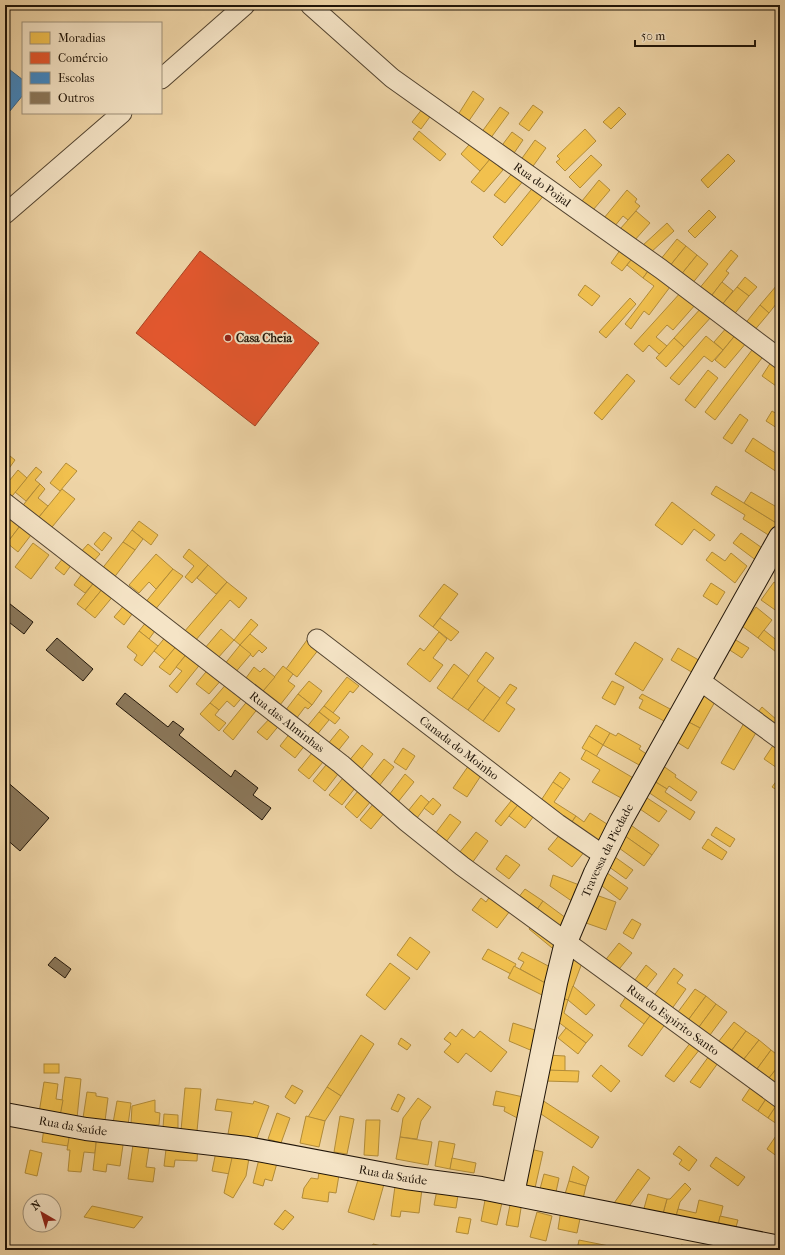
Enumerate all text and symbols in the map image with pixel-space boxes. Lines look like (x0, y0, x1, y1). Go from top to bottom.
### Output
legend (22, 22, 162, 114)
scale bar (635, 22, 755, 48)
text: 50 m (641, 29, 665, 43)
text: Moradias (58, 31, 106, 45)
text: Comércio (58, 51, 108, 65)
text: Escolas (58, 71, 95, 85)
text: Outros (58, 91, 95, 105)
street label: Rua do Poijal (511, 160, 574, 210)
place label: Casa Cheia (236, 331, 292, 345)
marker: Casa Cheia (223, 333, 233, 343)
street label: Rua das Alminhas (247, 689, 328, 756)
street label: Canada do Moinho (417, 713, 501, 783)
street label: Travessa da Piedade (579, 801, 636, 899)
street label: Rua do Espirito Santo (624, 982, 722, 1058)
street label: Rua da Saúde (38, 1113, 108, 1138)
street label: Rua da Saúde (358, 1162, 428, 1188)
north arrow (22, 1193, 62, 1233)
text: N (29, 1197, 44, 1213)

